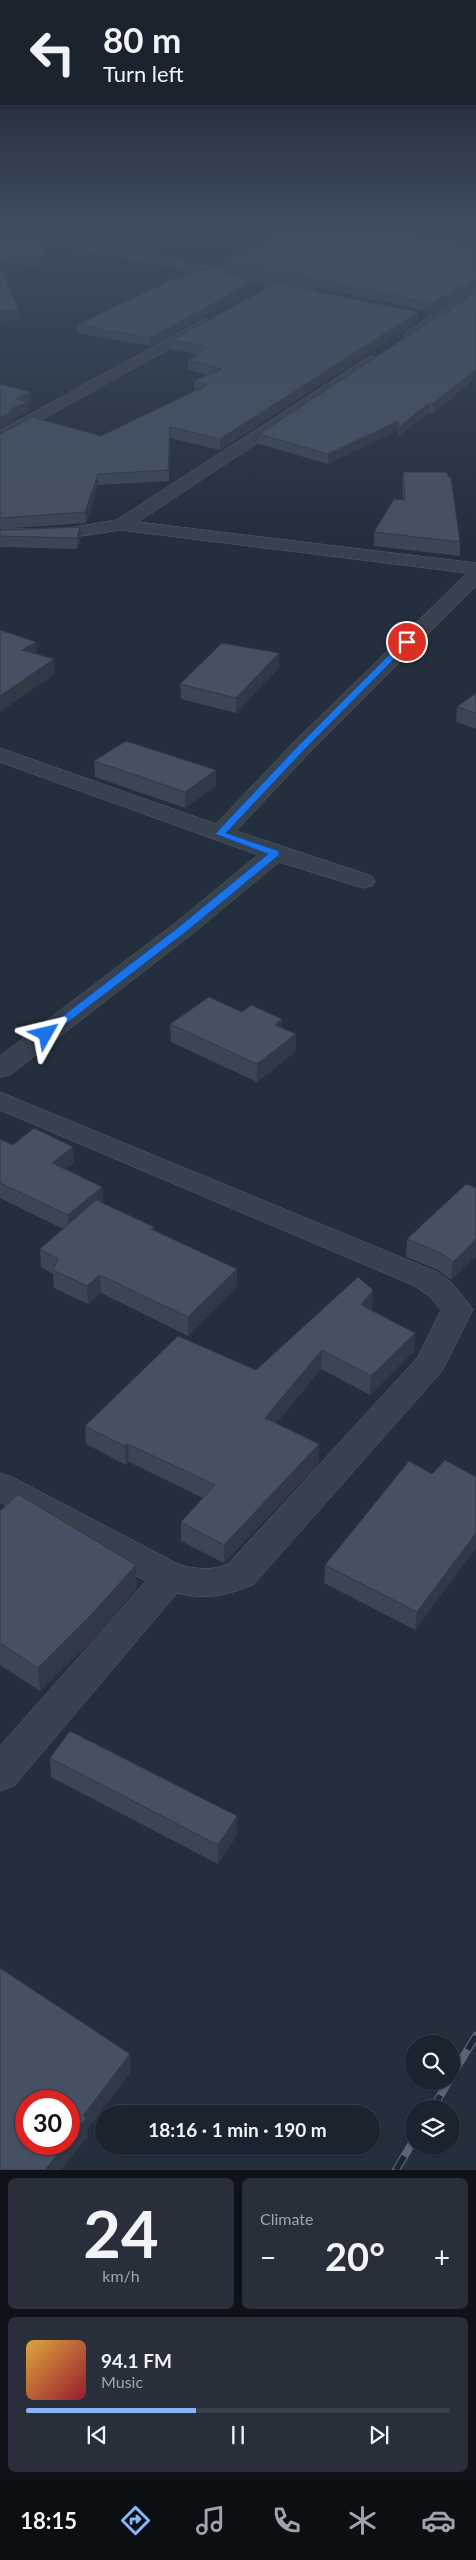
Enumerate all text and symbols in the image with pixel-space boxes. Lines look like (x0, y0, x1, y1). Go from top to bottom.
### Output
text: 80 m (103, 18, 181, 60)
icon: left (20, 20, 85, 85)
text: Turn left (103, 60, 184, 87)
pin (386, 621, 428, 663)
icon: arrive (393, 628, 421, 656)
position arrow (19, 1007, 71, 1059)
map controls (405, 2035, 460, 2155)
button: search (405, 2035, 460, 2090)
speed limit sign: 30 (15, 2090, 80, 2155)
button: layers (405, 2100, 460, 2155)
text: 18:16 · 1 min · 190 m (148, 2118, 327, 2141)
text: 24 (83, 2194, 159, 2272)
text: Climate (260, 2209, 313, 2228)
text: 20° (325, 2233, 385, 2279)
text: − (260, 2240, 276, 2274)
text: + (434, 2240, 450, 2274)
text: km/h (102, 2266, 140, 2285)
text: 94.1 FM (101, 2349, 172, 2372)
text: Music (101, 2372, 143, 2391)
icon: previous (83, 2421, 111, 2449)
icon: pause (224, 2421, 252, 2449)
icon: next (365, 2421, 393, 2449)
icon: directions (118, 2503, 153, 2538)
icon: music (193, 2503, 228, 2538)
icon: phone (269, 2503, 304, 2538)
icon: climate (345, 2503, 380, 2538)
icon: car (421, 2503, 456, 2538)
text: 18:15 (20, 2507, 77, 2534)

